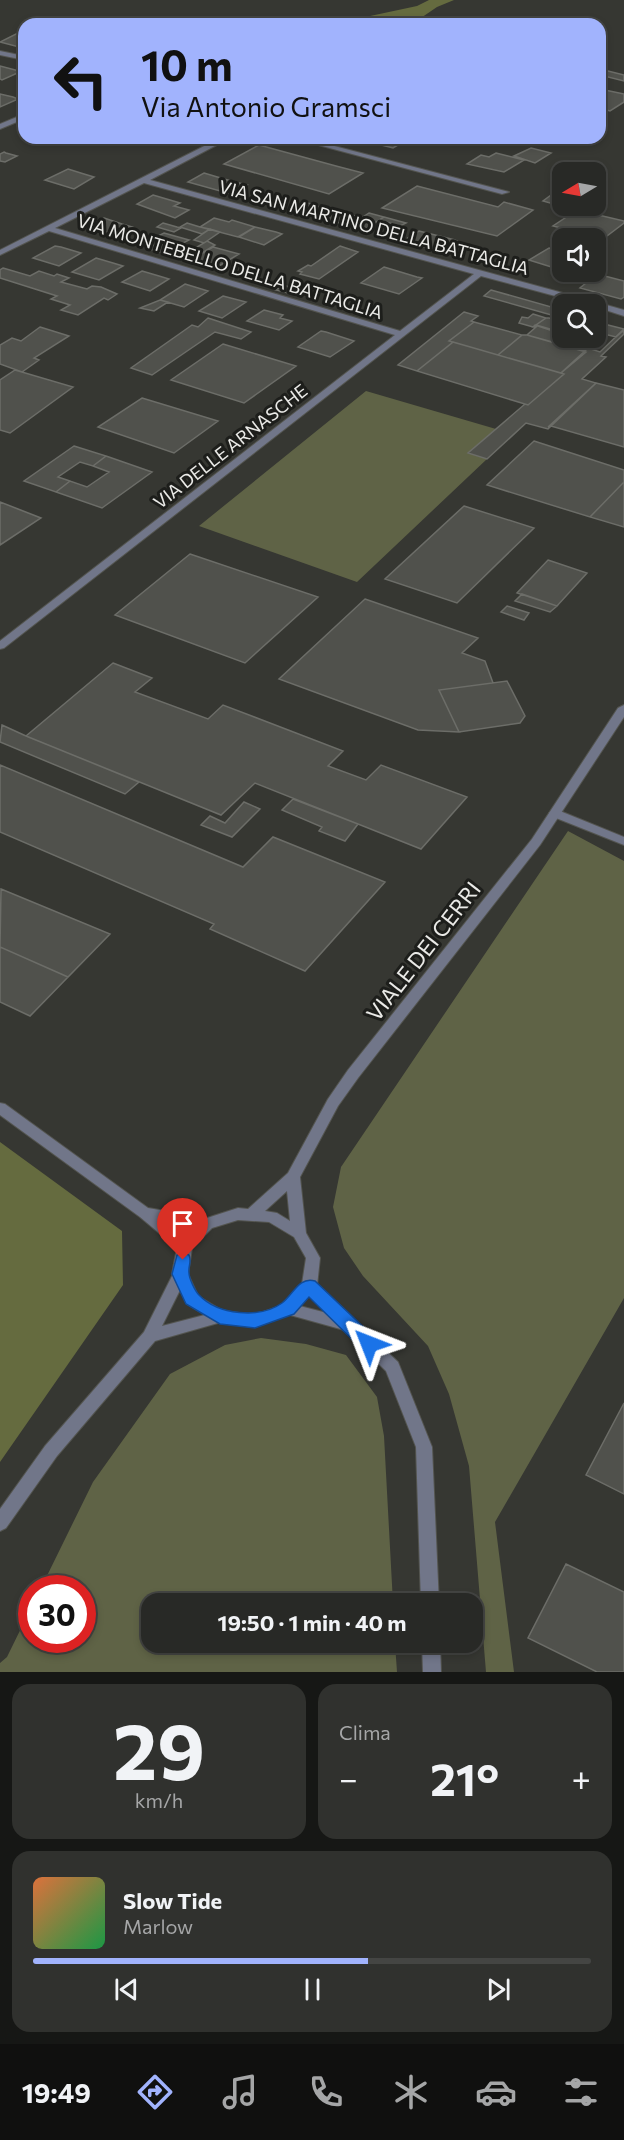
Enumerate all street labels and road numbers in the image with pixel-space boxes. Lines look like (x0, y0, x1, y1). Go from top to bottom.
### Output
street label: VIA SAN MARTINO DELLA BATTAGLIA (217, 175, 531, 279)
street label: VIA MONTEBELLO DELLA BATTAGLIA (74, 209, 386, 323)
street label: VIA DELLE ARNASCHE (149, 379, 311, 513)
street label: VIALE DEI CERRI (360, 876, 486, 1026)

